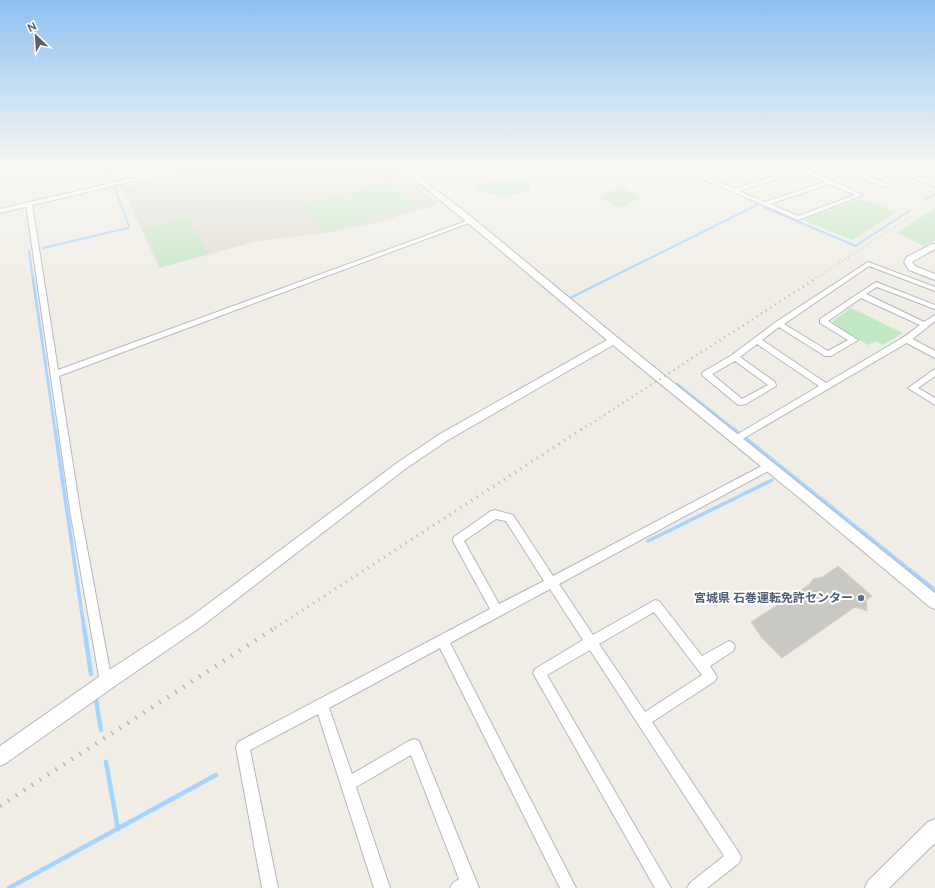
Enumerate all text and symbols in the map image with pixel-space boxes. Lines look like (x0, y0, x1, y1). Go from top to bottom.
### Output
north arrow (16, 16, 56, 56)
text: N (25, 20, 39, 35)
place label: 宮城県 石巻運転免許センター (694, 591, 853, 605)
marker: 宮城県 石巻運転免許センター (856, 593, 866, 603)

